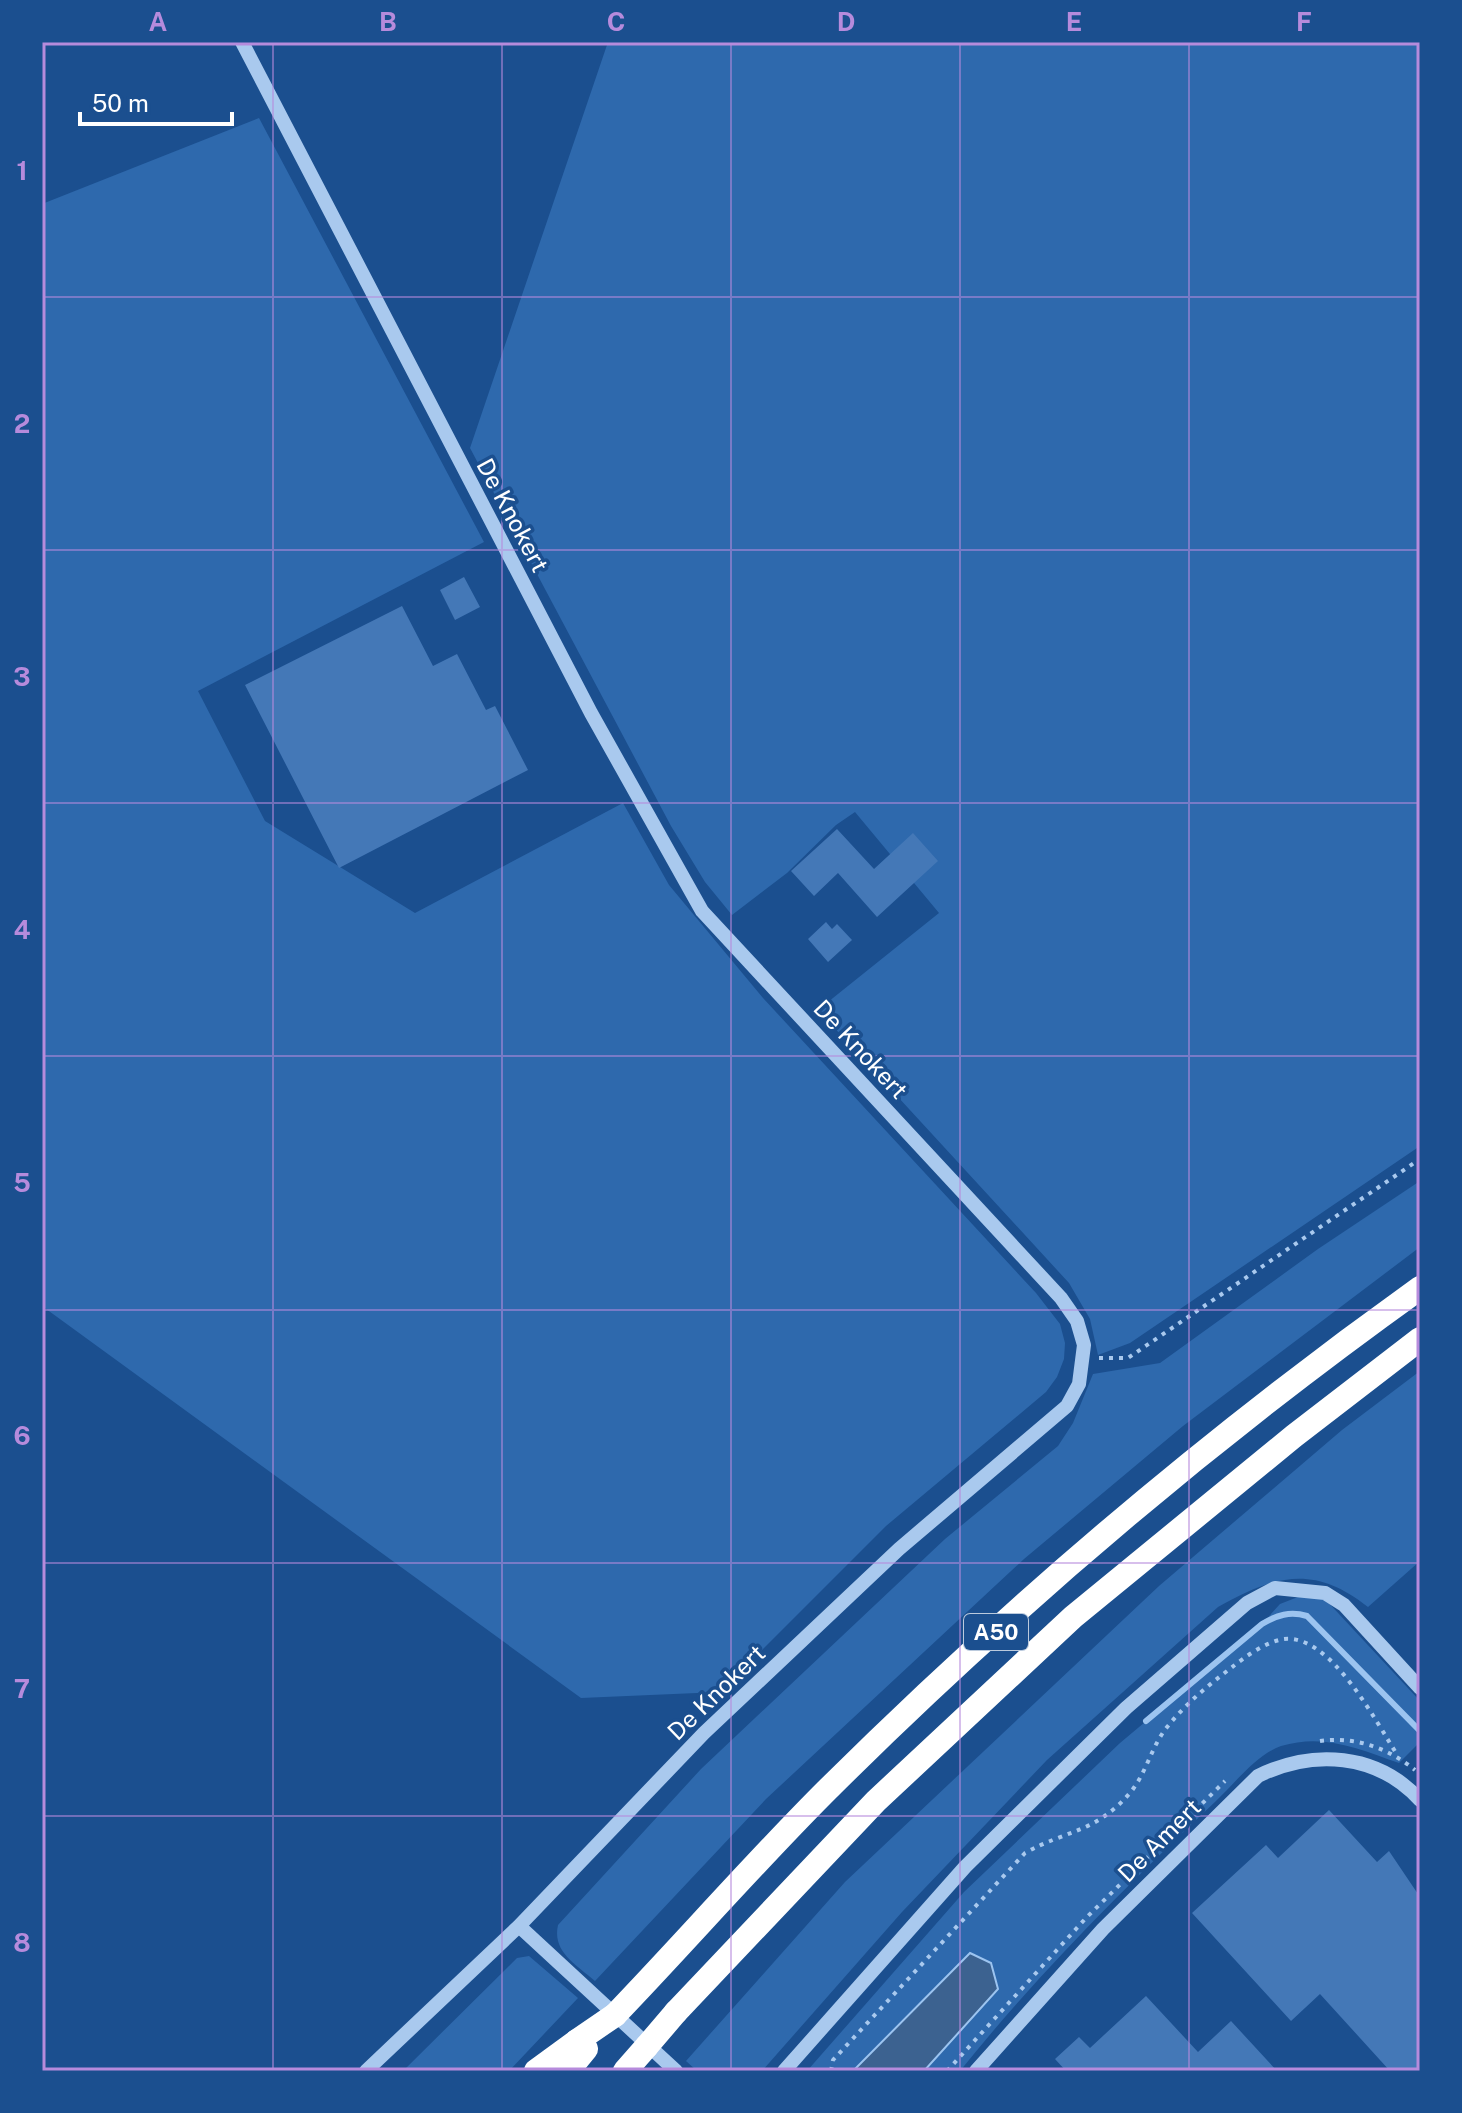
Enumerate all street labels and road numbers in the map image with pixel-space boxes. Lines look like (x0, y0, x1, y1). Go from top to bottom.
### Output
street label: De Knokert (471, 453, 555, 577)
street label: De Knokert (808, 994, 914, 1104)
road number: A50 (964, 1614, 1028, 1650)
street label: De Knokert (661, 1639, 771, 1745)
street label: De Amert (1112, 1793, 1206, 1887)

